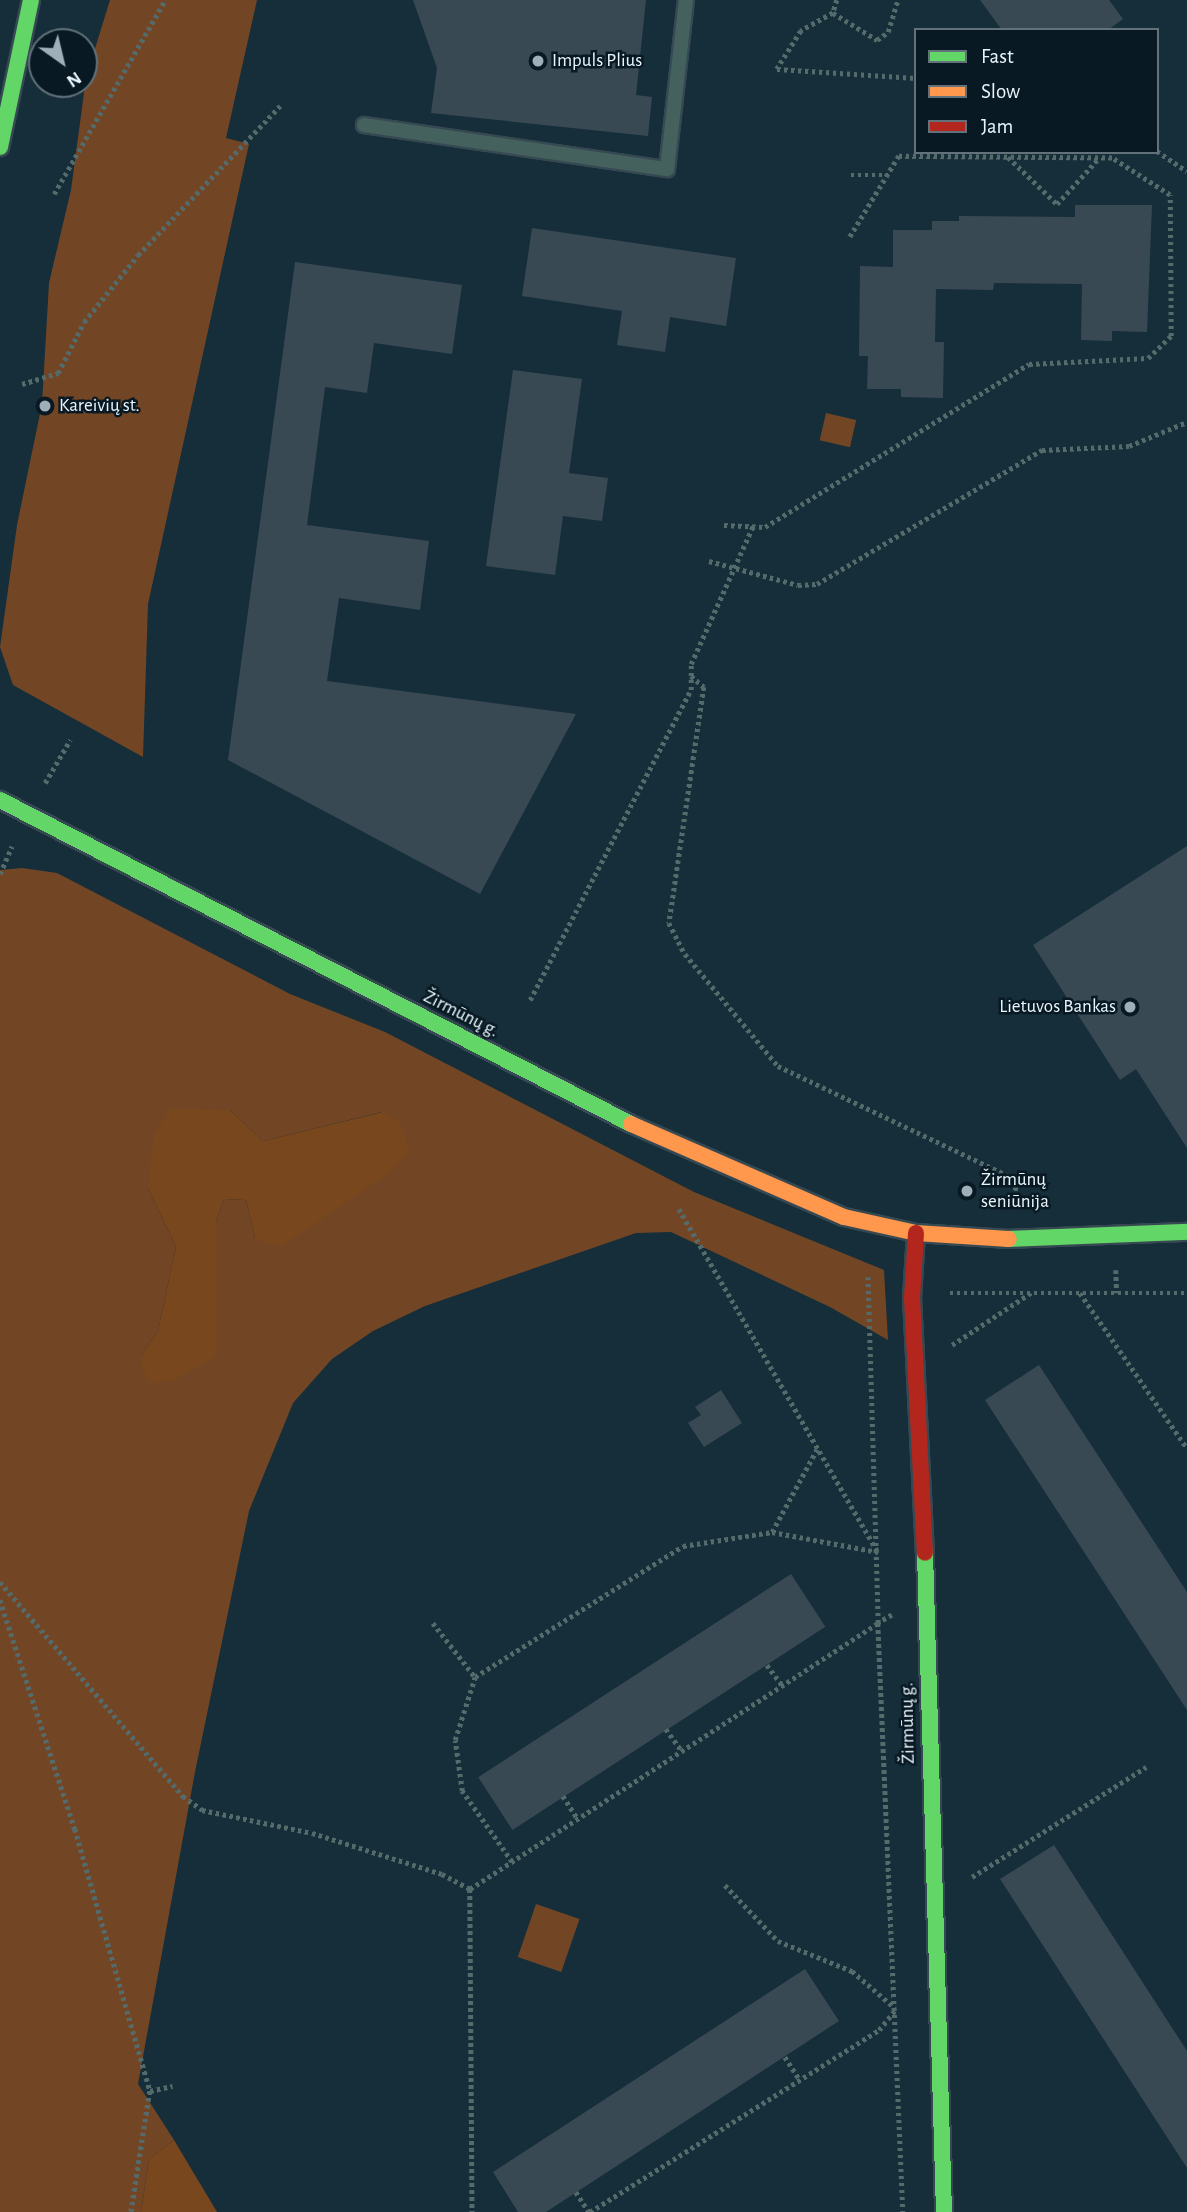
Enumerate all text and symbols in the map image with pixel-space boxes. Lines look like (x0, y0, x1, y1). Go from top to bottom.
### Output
north arrow (28, 28, 98, 98)
legend (914, 28, 1159, 154)
text: Fast (981, 46, 1014, 67)
place label: Impuls Plius (552, 50, 642, 72)
marker: Impuls Plius (530, 53, 546, 69)
text: N (63, 68, 85, 91)
text: Slow (981, 81, 1020, 102)
text: Jam (981, 116, 1013, 137)
place label: Kareivių st. (59, 395, 140, 417)
marker: Kareivių st. (37, 398, 53, 414)
street label: Žirmūnų g. (419, 985, 503, 1043)
place label: Lietuvos Bankas (999, 996, 1116, 1018)
marker: Lietuvos Bankas (1122, 999, 1138, 1015)
place label: Žirmūnų seniūnija (981, 1169, 1049, 1213)
marker: Žirmūnų seniūnija (959, 1183, 975, 1199)
street label: Žirmūnų g. (896, 1682, 920, 1764)

